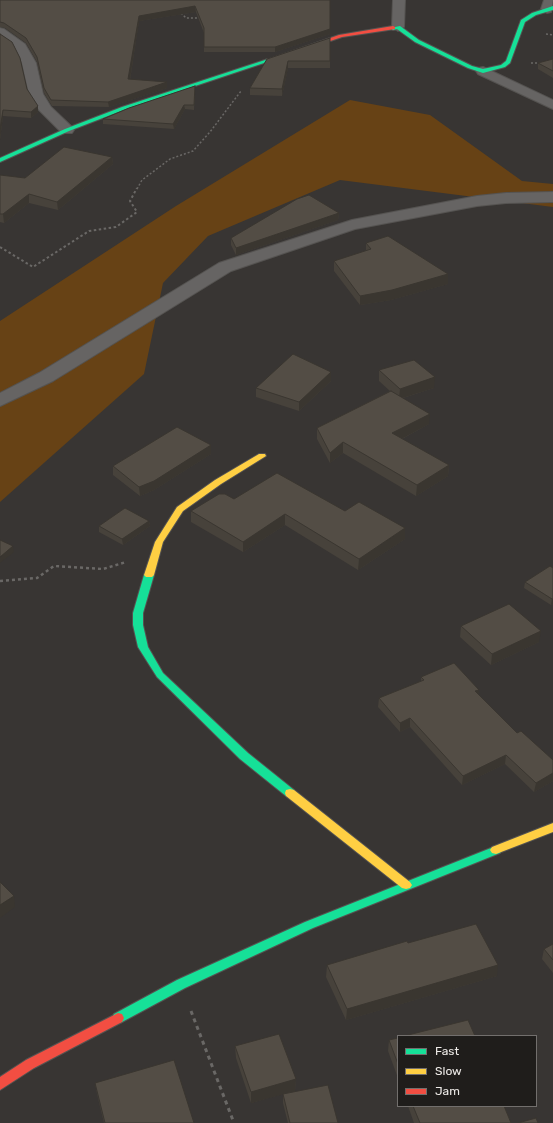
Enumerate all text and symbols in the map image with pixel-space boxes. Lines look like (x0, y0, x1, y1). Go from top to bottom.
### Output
legend (397, 1035, 537, 1107)
text: Fast (435, 1044, 459, 1058)
text: Slow (435, 1064, 462, 1078)
text: Jam (435, 1084, 460, 1098)

